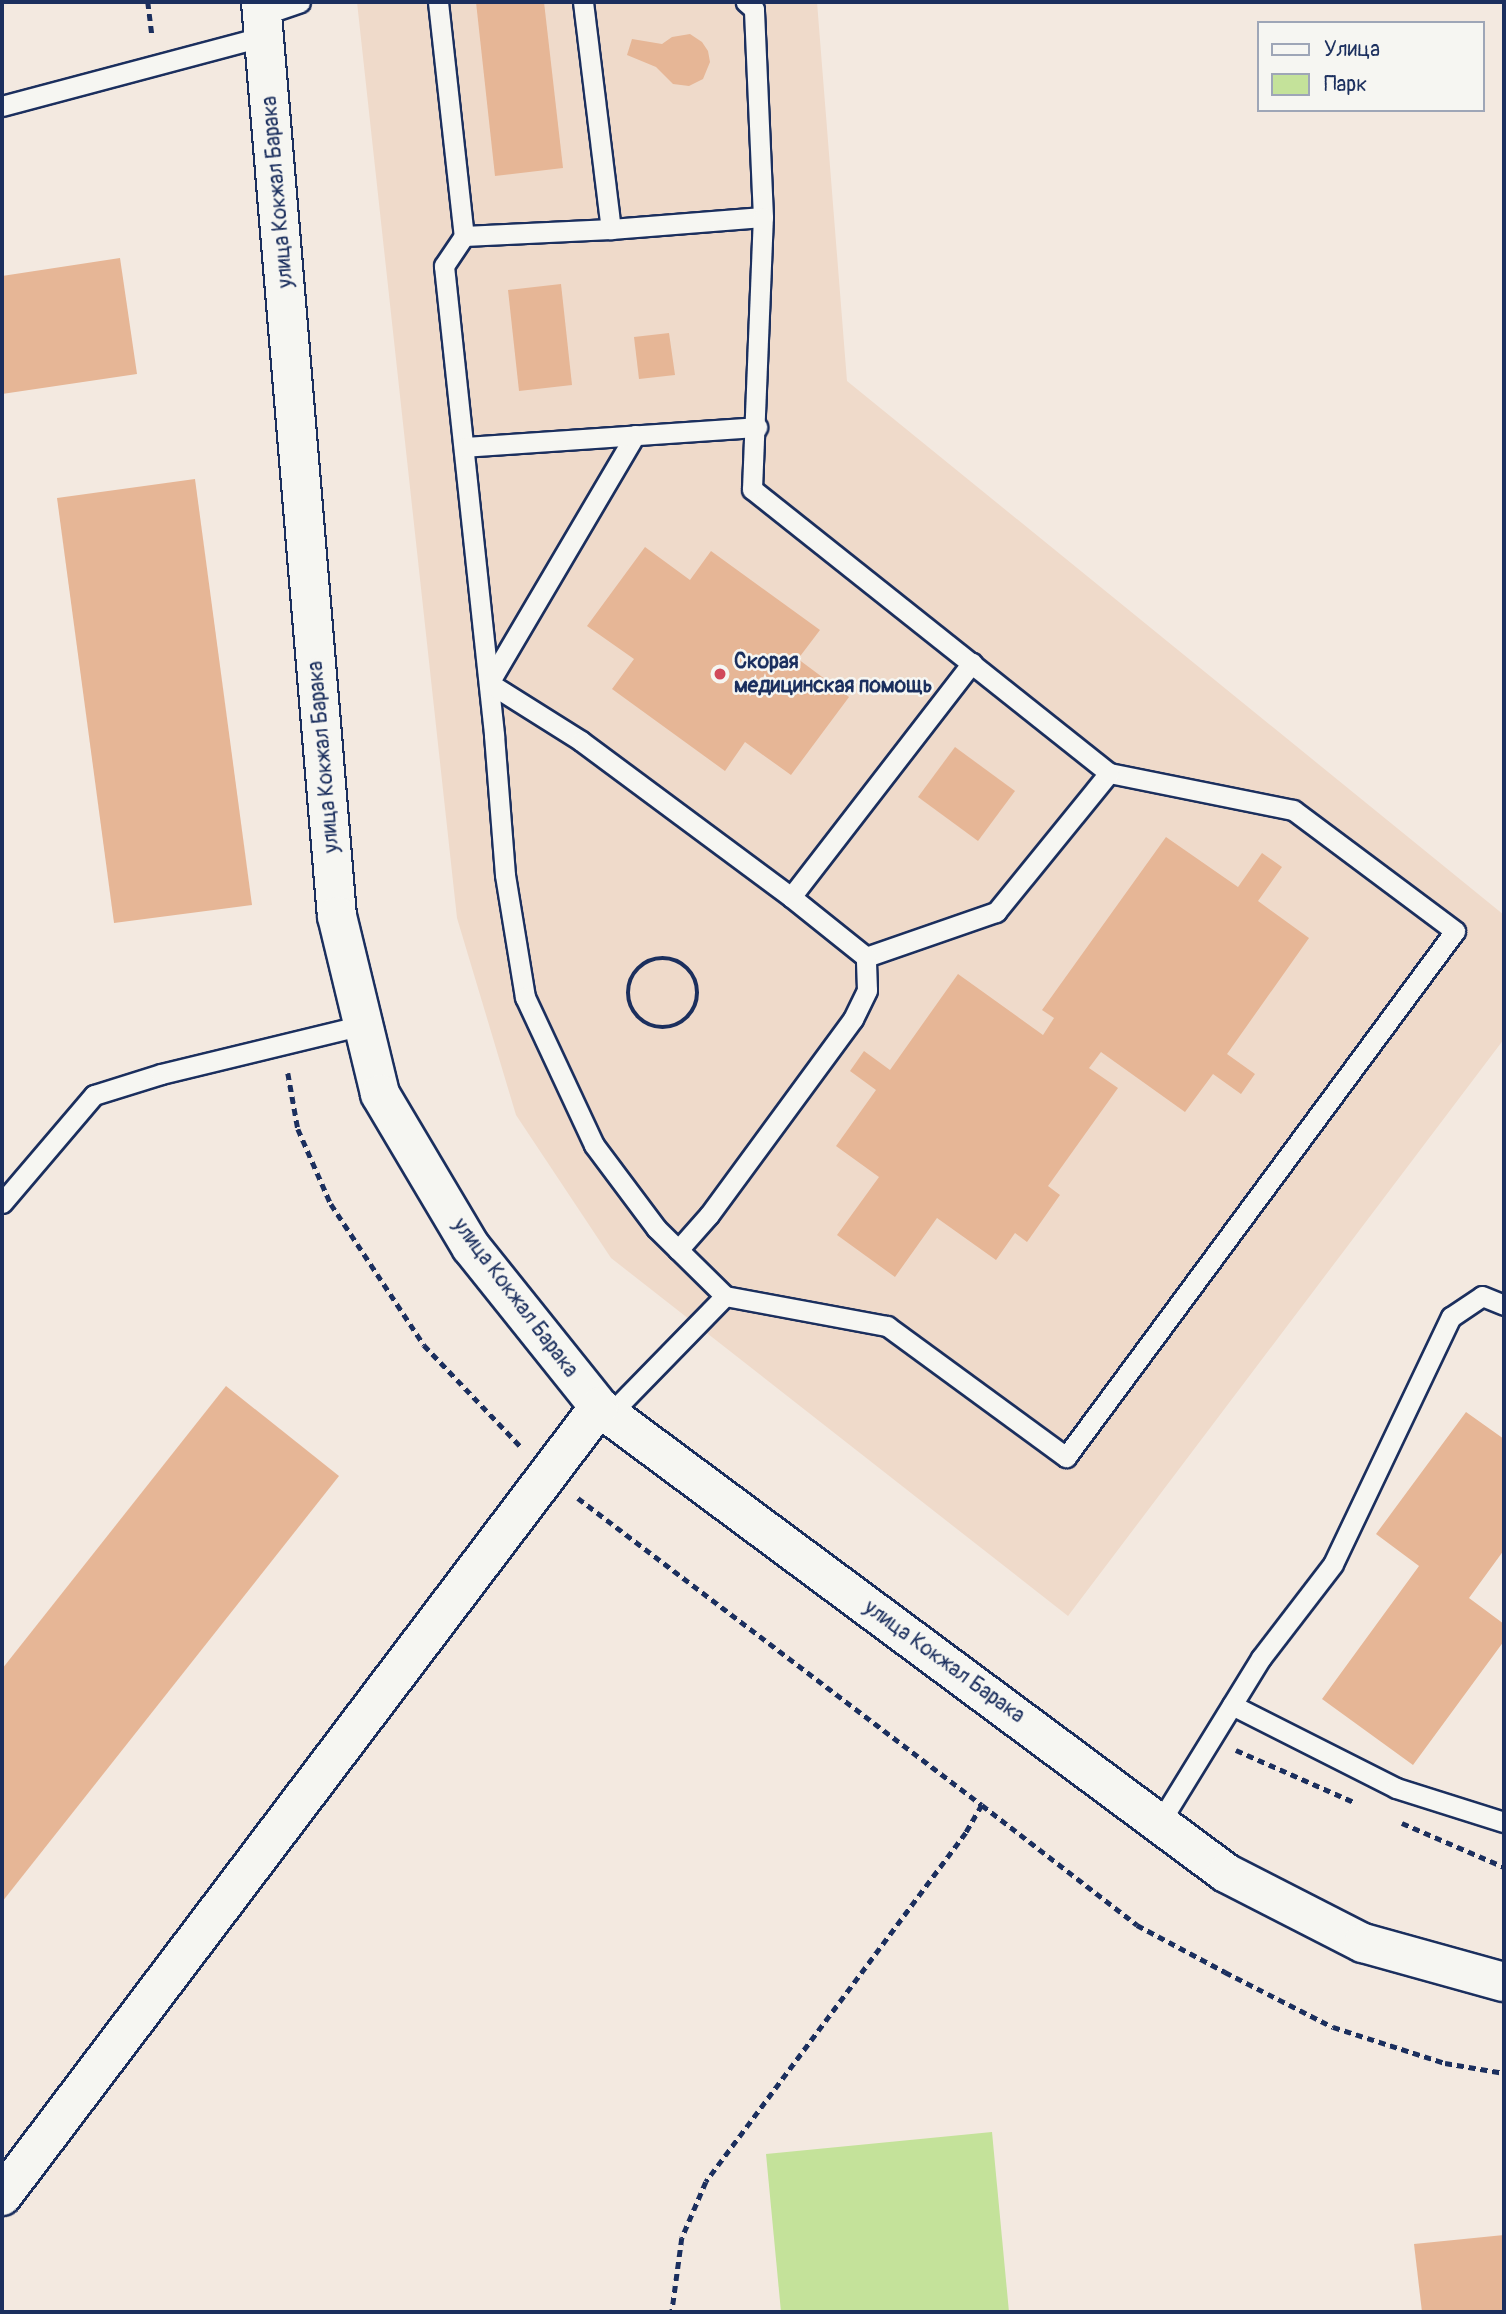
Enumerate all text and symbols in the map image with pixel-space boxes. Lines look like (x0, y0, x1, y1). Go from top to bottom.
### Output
legend (1258, 21, 1485, 112)
text: Улица (1324, 36, 1380, 63)
text: Парк (1324, 71, 1367, 98)
street label: улица Кокжал Барака (257, 95, 299, 289)
place label: Скорая медицинская помощь (734, 649, 933, 699)
street label: улица Кокжал Барака (303, 660, 345, 854)
marker: Скорая медицинская помощь (712, 666, 728, 682)
street label: улица Кокжал Барака (447, 1214, 583, 1382)
street label: улица Кокжал Барака (859, 1595, 1029, 1729)

